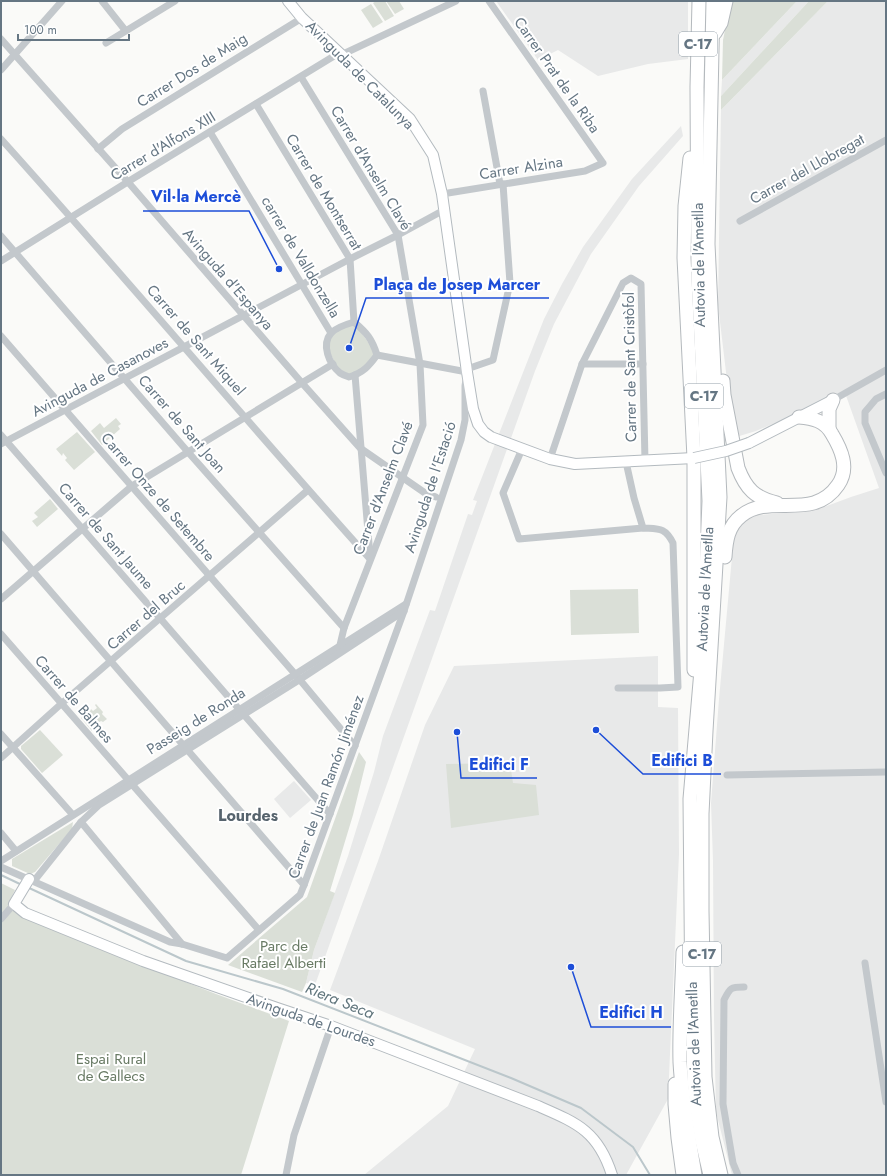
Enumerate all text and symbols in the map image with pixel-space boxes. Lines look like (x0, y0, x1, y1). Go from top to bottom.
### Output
street label: Carrer Prat de la Riba (509, 12, 605, 138)
scale bar (18, 16, 129, 42)
street label: Avinguda de Catalunya (301, 16, 419, 134)
text: 100 m (24, 21, 57, 39)
street label: Carrer Dos de Maig (133, 27, 251, 113)
road number: C-17 (679, 32, 717, 56)
street label: Carrer d'Anselm Clavé (325, 102, 417, 235)
street label: Carrer d'Alfons XIII (106, 106, 220, 186)
street label: Carrer del Llobregat (746, 128, 869, 210)
street label: Carrer de Montserrat (280, 130, 368, 255)
street label: Carrer Alzina (478, 151, 564, 185)
callout: Vil·la Mercè (143, 183, 249, 211)
text: Vil·la Mercè (150, 185, 241, 208)
street label: carrer de Valldonzella (256, 192, 346, 322)
street label: Autovia de l'Ametlla (687, 203, 711, 327)
street label: Avinguda d'Espanya (177, 223, 279, 335)
callout: Plaça de Josep Marcer (366, 270, 549, 298)
text: Plaça de Josep Marcer (374, 273, 541, 296)
street label: Carrer de Sant Miquel (142, 280, 250, 400)
street label: Carrer de Sant Cristòfol (618, 292, 642, 442)
street label: Avinguda de Casanoves (28, 332, 172, 422)
street label: Carrer de Sant Joan (133, 370, 231, 478)
road number: C-17 (685, 384, 723, 408)
street label: Carrer d'Anselm Clavé (347, 418, 419, 558)
street label: Avinguda de l'Estació (398, 418, 462, 556)
street label: Carrer Onze de Setembre (96, 428, 220, 566)
street label: Carrer de Sant Jaume (53, 478, 159, 594)
street label: Autovia de l'Ametlla (691, 526, 719, 652)
street label: Carrer del Bruc (102, 575, 190, 655)
street label: Carrer de Balmes (30, 650, 118, 748)
street label: Passeig de Ronda (142, 682, 250, 760)
street label: Carrer de Juan Ramón Jiménez (283, 692, 370, 882)
callout: Edifici B (643, 746, 721, 774)
text: Edifici B (651, 749, 713, 772)
callout: Edifici F (461, 750, 537, 778)
text: Edifici F (469, 753, 529, 776)
district label: Lourdes (218, 804, 278, 827)
park label: Parc de Rafael Alberti (241, 935, 327, 974)
road number: C-17 (683, 942, 721, 966)
water label: Riera Seca (302, 976, 378, 1025)
street label: Autovia de l'Ametlla (681, 981, 707, 1107)
street label: Avinguda de Lourdes (243, 988, 379, 1052)
callout: Edifici H (591, 999, 671, 1027)
text: Edifici H (599, 1001, 663, 1024)
park label: Espai Rural de Gallecs (76, 1048, 146, 1087)

